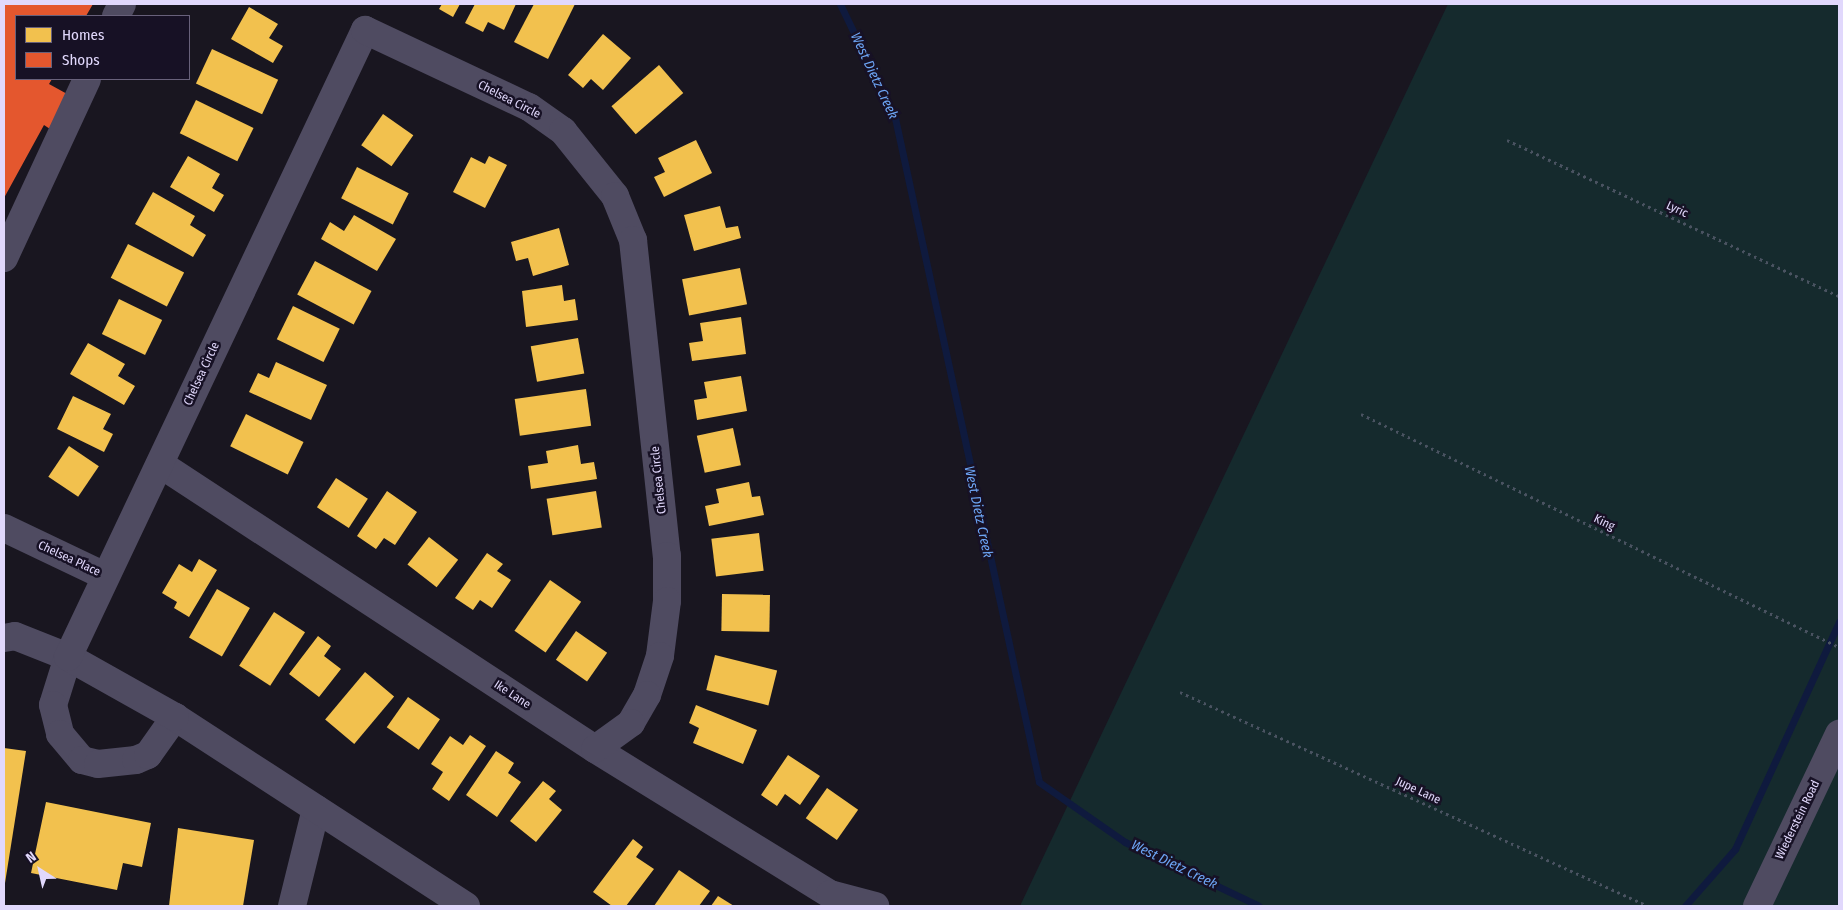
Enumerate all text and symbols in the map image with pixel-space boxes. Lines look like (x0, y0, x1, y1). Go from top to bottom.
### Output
legend (15, 15, 190, 80)
text: Homes (62, 26, 104, 44)
water label: West Dietz Creek (847, 30, 901, 122)
text: Shops (62, 51, 100, 69)
street label: Chelsea Circle (475, 78, 543, 122)
street label: Lyric (1664, 199, 1690, 221)
street label: Chelsea Circle (181, 340, 223, 408)
street label: Chelsea Circle (648, 445, 670, 515)
water label: West Dietz Creek (960, 464, 996, 560)
street label: King (1591, 512, 1617, 534)
street label: Chelsea Place (36, 538, 102, 580)
street label: Ike Lane (491, 678, 533, 712)
street label: Jupe Lane (1393, 774, 1443, 808)
street label: Wiederstein Road (1773, 778, 1823, 862)
water label: West Dietz Creek (1128, 837, 1220, 893)
north arrow (15, 845, 65, 895)
text: N (23, 848, 39, 867)

